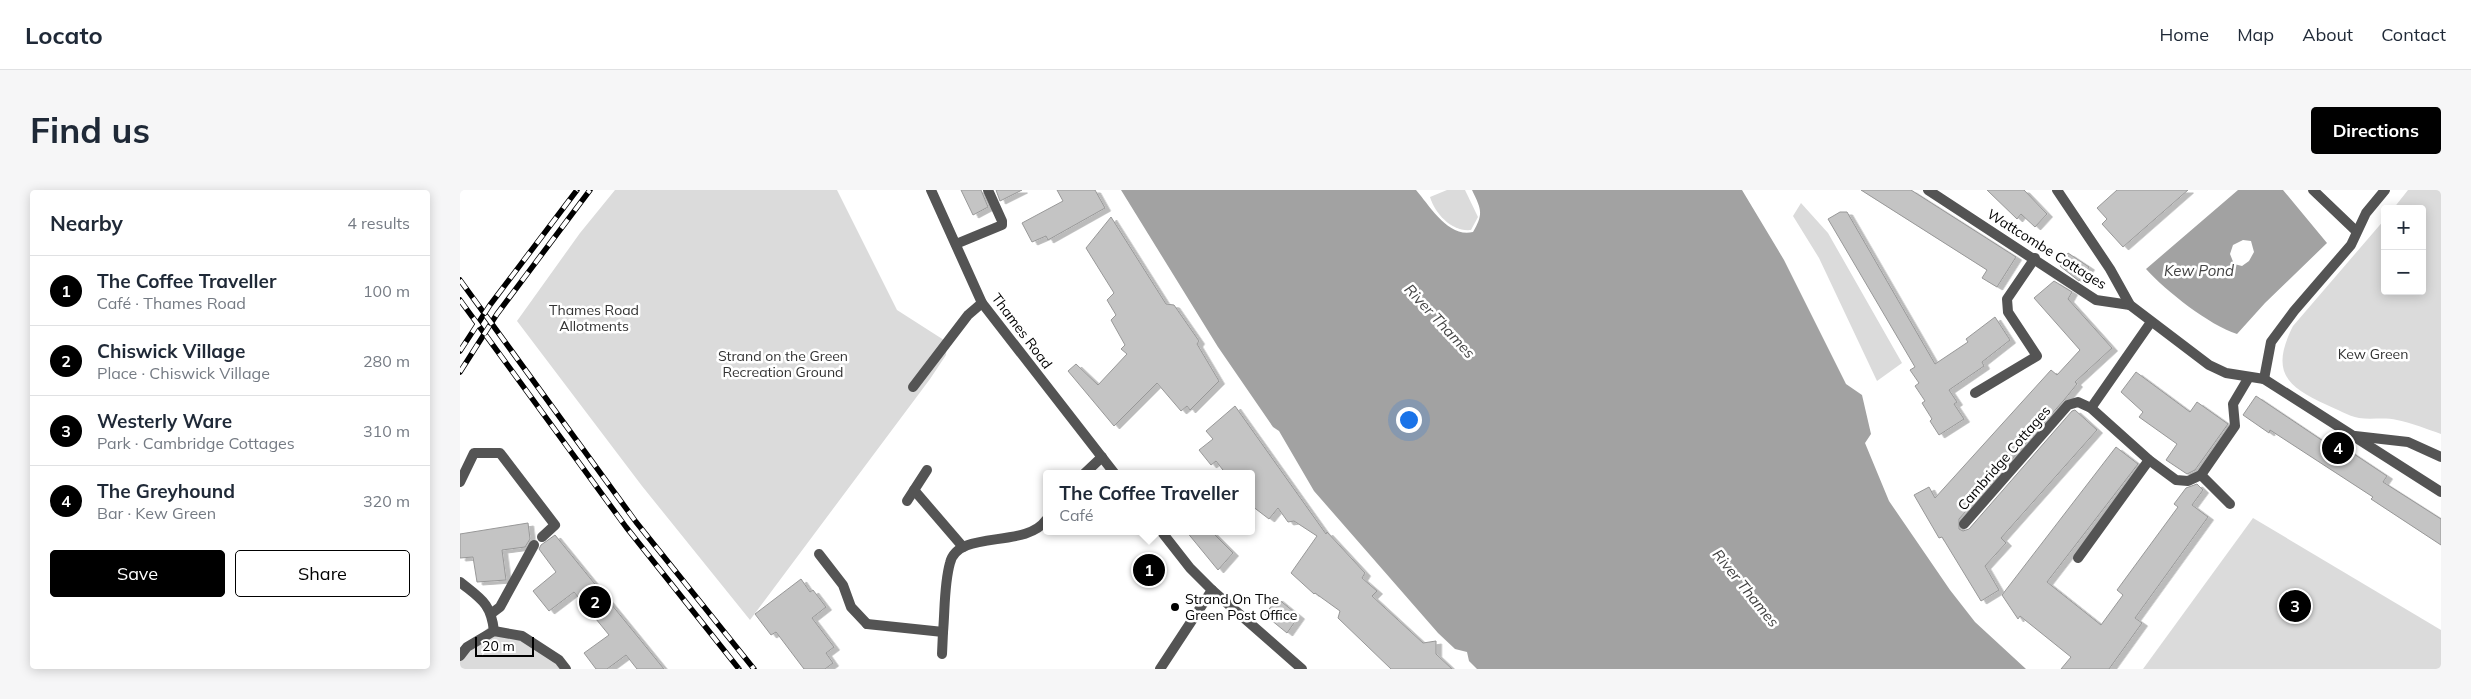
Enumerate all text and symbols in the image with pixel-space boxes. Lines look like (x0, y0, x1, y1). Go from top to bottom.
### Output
text: Locato (25, 20, 103, 50)
text: Home (2159, 23, 2209, 46)
text: Map (2237, 23, 2274, 46)
text: About (2302, 23, 2353, 46)
text: Contact (2381, 23, 2446, 46)
button: Directions (2311, 107, 2441, 154)
text: Find us (30, 108, 150, 152)
street label: Wattcombe Cottages (1984, 205, 2110, 293)
map controls (2381, 205, 2426, 295)
button: + (2381, 205, 2426, 250)
text: Nearby (50, 210, 123, 236)
text: 4 results (347, 213, 410, 233)
button: − (2381, 250, 2426, 295)
water label: Kew Pond (2164, 261, 2234, 280)
text: The Coffee Traveller (97, 269, 276, 293)
water label: River Thames (1401, 280, 1479, 362)
text: 1 (61, 281, 71, 301)
text: 100 m (363, 281, 410, 301)
street label: Thames Road (988, 290, 1056, 372)
text: Café · Thames Road (97, 293, 246, 313)
park label: Thames Road Allotments (549, 301, 639, 335)
text: Chiswick Village (97, 339, 245, 363)
park label: Kew Green (2338, 345, 2408, 363)
park label: Strand on the Green Recreation Ground (718, 347, 848, 381)
text: 2 (61, 351, 71, 371)
text: 280 m (363, 351, 410, 371)
text: Place · Chiswick Village (97, 363, 270, 383)
street label: Cambridge Cottages (1954, 402, 2054, 514)
your location (1396, 407, 1422, 433)
text: Westerly Ware (97, 409, 232, 433)
text: 3 (61, 421, 71, 441)
text: 310 m (363, 421, 410, 441)
pin: 4 (2322, 429, 2354, 467)
text: Park · Cambridge Cottages (97, 433, 295, 453)
popup (1043, 470, 1255, 535)
text: The Greyhound (97, 479, 235, 503)
text: The Coffee Traveller (1059, 481, 1239, 505)
text: 4 (61, 491, 71, 511)
text: 320 m (363, 491, 410, 511)
text: Bar · Kew Green (97, 503, 216, 523)
text: Café (1059, 505, 1093, 525)
water label: River Thames (1709, 545, 1783, 631)
button: Save (50, 550, 225, 597)
button: Share (235, 550, 410, 597)
pin: 1 (1133, 551, 1165, 589)
pin: 2 (579, 583, 611, 621)
pin: 3 (2279, 587, 2311, 625)
place label: Strand On The Green Post Office (1185, 590, 1297, 624)
marker: Strand On The Green Post Office (1169, 601, 1181, 613)
scale bar (475, 634, 534, 657)
text: 20 m (482, 637, 515, 655)

